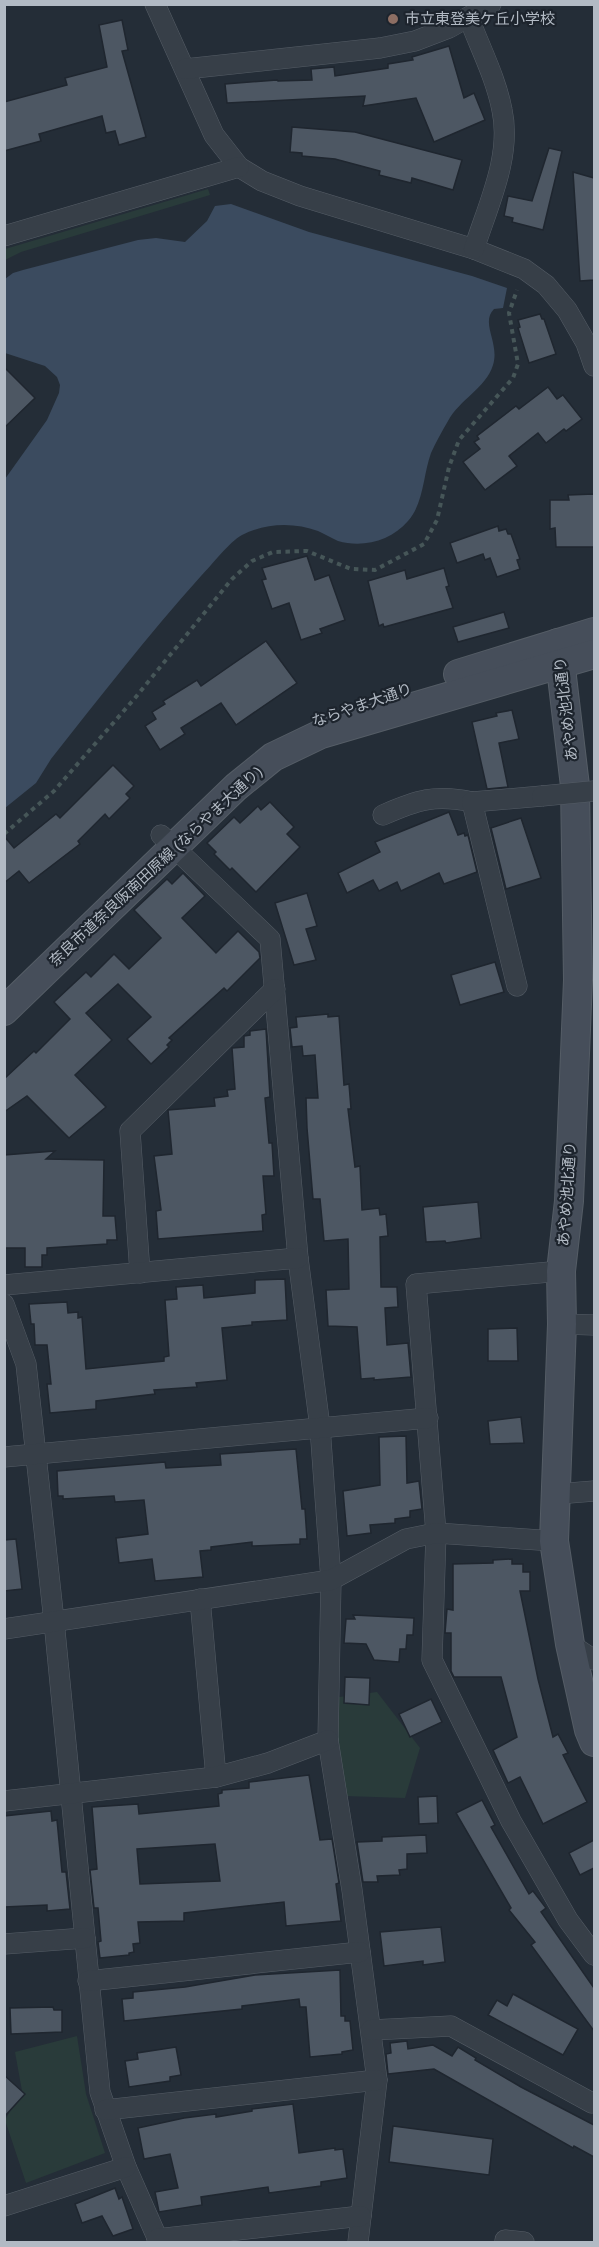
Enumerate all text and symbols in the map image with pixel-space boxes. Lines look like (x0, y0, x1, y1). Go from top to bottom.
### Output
place label: 市立東登美ケ丘小学校 (405, 9, 555, 27)
marker: 市立東登美ケ丘小学校 (386, 12, 400, 26)
street label: あやめ池北通り (550, 656, 580, 762)
street label: ならやま大通り (309, 678, 414, 730)
street label: 奈良市道奈良阪南田原線 (ならやま大通り) (45, 761, 266, 969)
street label: あやめ池北通り (553, 1141, 579, 1247)

